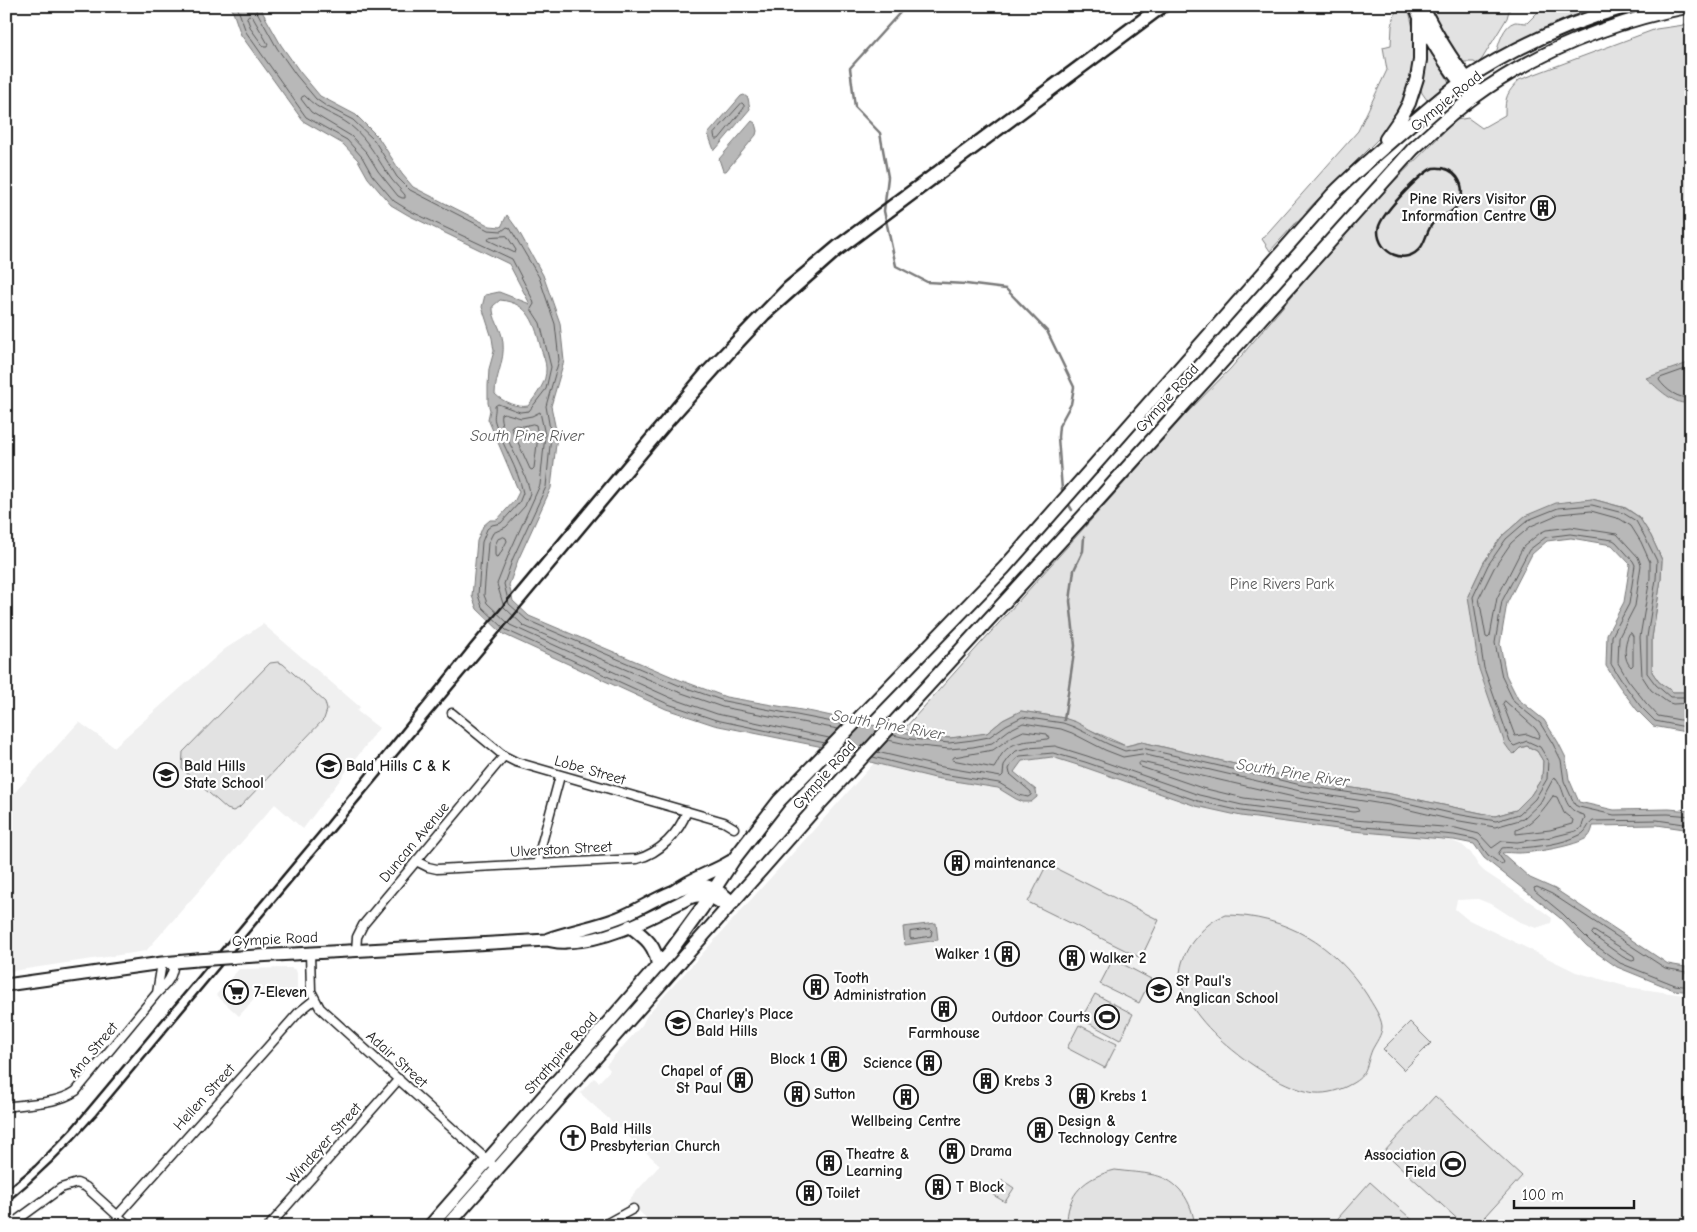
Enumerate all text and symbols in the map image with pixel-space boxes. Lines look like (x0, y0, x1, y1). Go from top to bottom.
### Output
street label: Gympie Road (1407, 67, 1485, 135)
place label: Pine Rivers Visitor Information Centre (1402, 190, 1526, 225)
building icon: Pine Rivers Visitor Information Centre (1530, 195, 1556, 221)
street label: Gympie Road (1131, 360, 1203, 436)
water label: South Pine River (470, 427, 584, 445)
park label: Pine Rivers Park (1230, 575, 1335, 593)
water label: South Pine River (830, 706, 946, 744)
street label: Gympie Road (788, 737, 860, 813)
street label: Lobe Street (552, 751, 628, 789)
school or university icon: Bald Hills C & K (316, 753, 342, 779)
water label: South Pine River (1235, 755, 1351, 791)
place label: Bald Hills State School (184, 757, 264, 792)
place label: Bald Hills C & K (346, 757, 451, 775)
school or university icon: Bald Hills State School (153, 762, 179, 788)
street label: Duncan Avenue (375, 798, 453, 886)
street label: Ulverston Street (510, 837, 613, 861)
building icon: maintenance (944, 850, 970, 876)
place label: maintenance (974, 854, 1056, 872)
street label: Gympie Road (232, 928, 318, 950)
building icon: Walker 1 (994, 941, 1020, 967)
place label: Walker 1 (935, 945, 990, 963)
building icon: Walker 2 (1059, 945, 1085, 971)
place label: Walker 2 (1090, 949, 1146, 967)
place label: Tooth Administration (834, 969, 926, 1004)
place label: St Paul's Anglican School (1176, 972, 1278, 1007)
building icon: Tooth Administration (803, 974, 829, 1000)
school or university icon: St Paul's Anglican School (1146, 977, 1172, 1003)
supermarket icon: 7-Eleven (223, 979, 249, 1005)
place label: 7-Eleven (254, 983, 307, 1001)
building icon: Farmhouse (931, 996, 957, 1022)
sports icon: Outdoor Courts (1094, 1004, 1120, 1030)
place label: Charley's Place Bald Hills (696, 1005, 793, 1040)
street label: Strathpine Road (520, 1008, 602, 1098)
place label: Outdoor Courts (991, 1008, 1090, 1026)
school or university icon: Charley's Place Bald Hills (665, 1010, 691, 1036)
street label: Ana Street (64, 1018, 122, 1082)
place label: Farmhouse (908, 1024, 980, 1042)
street label: Adair Street (363, 1027, 432, 1092)
building icon: Block 1 (821, 1046, 847, 1072)
place label: Block 1 (770, 1050, 816, 1068)
building icon: Science (916, 1050, 942, 1076)
place label: Science (863, 1054, 912, 1072)
street label: Hellen Street (169, 1059, 239, 1134)
place label: Chapel of St Paul (661, 1062, 723, 1097)
building icon: Chapel of St Paul (727, 1067, 753, 1093)
building icon: Krebs 3 (973, 1068, 999, 1094)
place label: Krebs 3 (1004, 1072, 1052, 1090)
building icon: Sutton (784, 1081, 810, 1107)
building icon: Krebs 1 (1069, 1083, 1095, 1109)
building icon: Wellbeing Centre (893, 1084, 919, 1110)
place label: Sutton (814, 1085, 855, 1103)
place label: Krebs 1 (1100, 1087, 1147, 1105)
street label: Windeyer Street (283, 1098, 366, 1187)
place label: Wellbeing Centre (851, 1112, 961, 1130)
place label: Design & Technology Centre (1058, 1112, 1177, 1147)
building icon: Design & Technology Centre (1027, 1117, 1053, 1143)
place label: Bald Hills Presbyterian Church (590, 1120, 720, 1155)
church icon: Bald Hills Presbyterian Church (560, 1125, 586, 1151)
building icon: Drama (939, 1138, 965, 1164)
place label: Drama (970, 1142, 1012, 1160)
place label: Theatre & Learning (846, 1145, 909, 1180)
place label: Association Field (1364, 1146, 1436, 1181)
building icon: Theatre & Learning (816, 1150, 842, 1176)
sports icon: Association Field (1440, 1151, 1466, 1177)
building icon: T Block (925, 1174, 951, 1200)
scale bar (1514, 1177, 1634, 1209)
place label: T Block (956, 1178, 1005, 1196)
building icon: Toilet (796, 1180, 822, 1206)
place label: Toilet (826, 1184, 861, 1202)
text: 100 m (1522, 1186, 1564, 1204)

